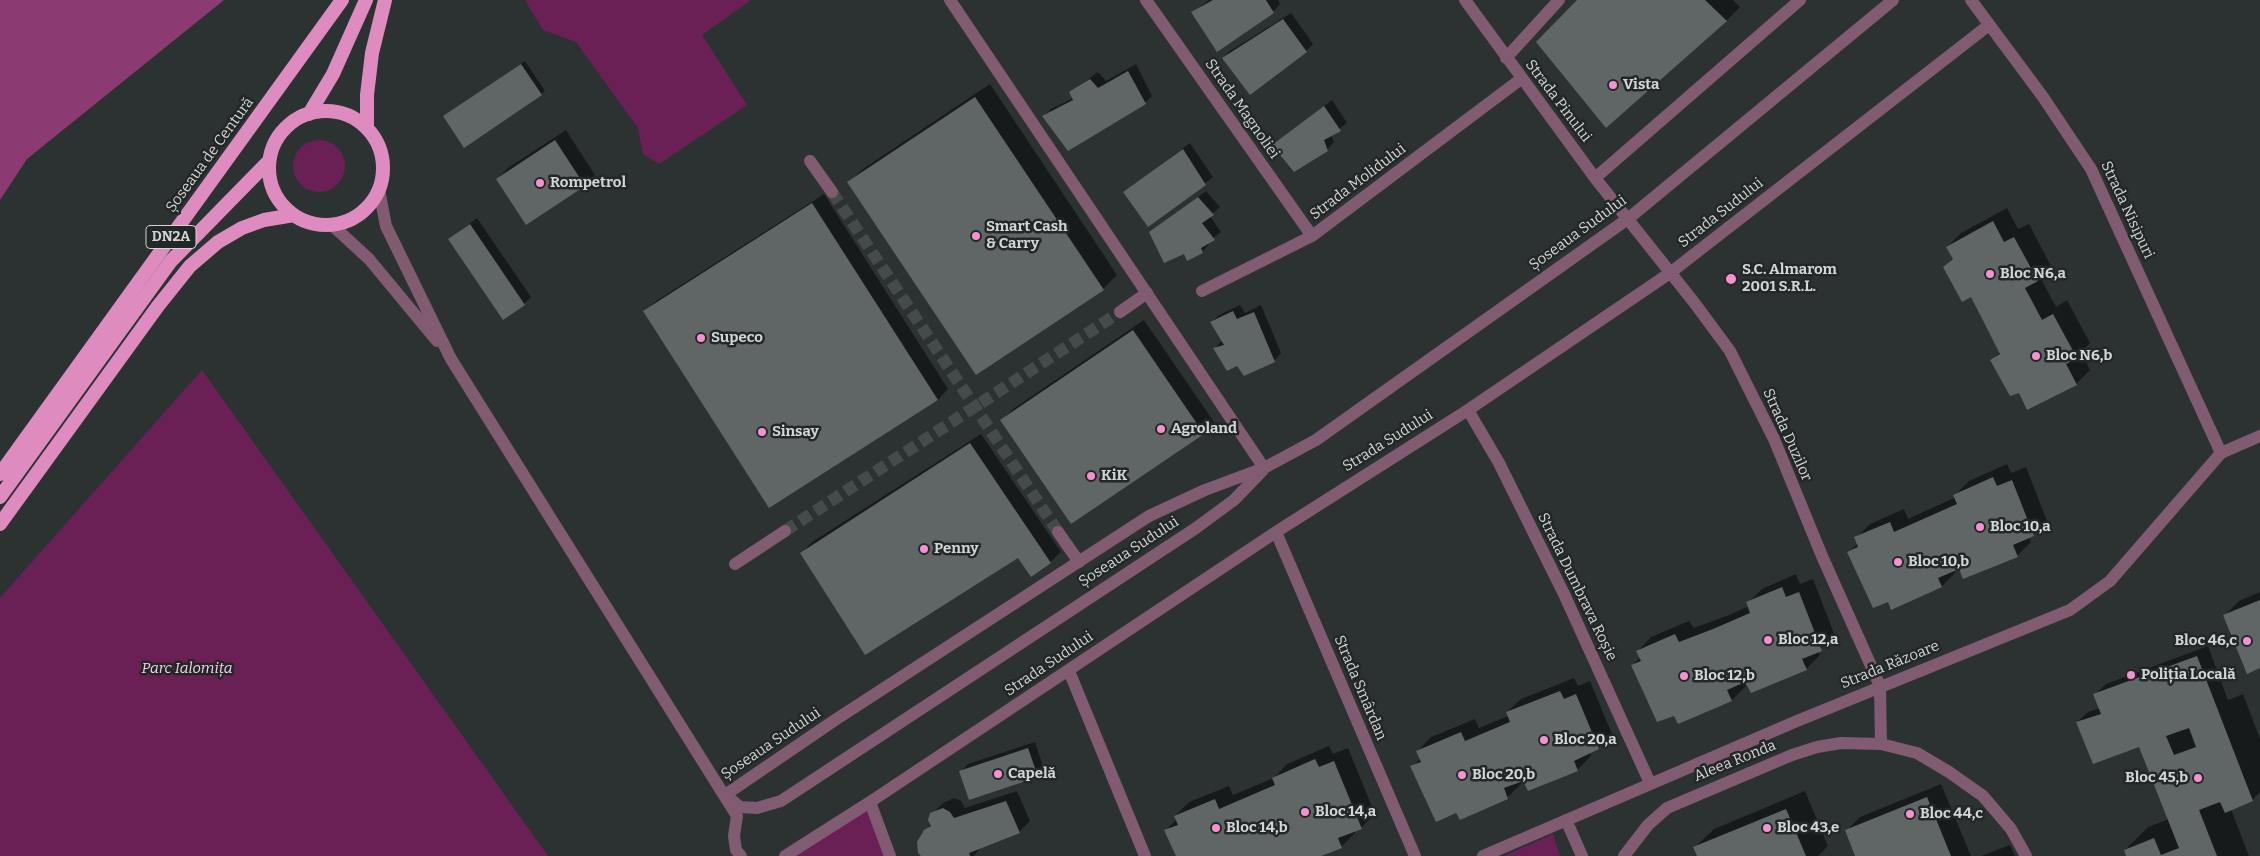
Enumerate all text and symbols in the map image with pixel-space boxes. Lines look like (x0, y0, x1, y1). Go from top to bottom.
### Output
street label: Strada Magnoliei (1201, 56, 1283, 162)
street label: Strada Pinului (1521, 56, 1595, 146)
place label: Vista (1623, 76, 1659, 94)
marker: Vista (1607, 79, 1619, 91)
street label: Șoseaua de Centură (162, 94, 258, 216)
street label: Strada Molidului (1307, 140, 1409, 224)
street label: Strada Nisipuri (2097, 158, 2157, 262)
place label: Rompetrol (550, 174, 626, 192)
street label: Strada Sudului (1675, 174, 1767, 252)
marker: Rompetrol (534, 177, 546, 189)
street label: Șoseaua Sudului (1526, 192, 1630, 274)
place label: Smart Cash & Carry (986, 218, 1068, 253)
road number: DN2A (146, 226, 196, 248)
marker: Smart Cash & Carry (970, 230, 982, 242)
place label: S.C. Almarom 2001 S.R.L. (1742, 261, 1837, 296)
place label: Bloc N6,a (2000, 265, 2066, 283)
marker: Bloc N6,a (1984, 268, 1996, 280)
marker: S.C. Almarom 2001 S.R.L. (1724, 272, 1738, 286)
place label: Supeco (711, 329, 763, 347)
marker: Supeco (695, 332, 707, 344)
place label: Bloc N6,b (2046, 347, 2112, 365)
marker: Bloc N6,b (2030, 350, 2042, 362)
street label: Strada Duzilor (1759, 386, 1815, 484)
street label: Strada Sudului (1340, 406, 1436, 476)
place label: Agroland (1171, 420, 1237, 438)
place label: Sinsay (772, 423, 819, 441)
marker: Agroland (1155, 423, 1167, 435)
marker: Sinsay (756, 426, 768, 438)
place label: KiK (1101, 467, 1127, 485)
marker: KiK (1085, 470, 1097, 482)
street label: Strada Dumbrava Roșie (1533, 510, 1621, 664)
street label: Șoseaua Sudului (1076, 513, 1182, 591)
place label: Bloc 10,a (1990, 518, 2051, 536)
marker: Bloc 10,a (1974, 521, 1986, 533)
place label: Penny (934, 540, 978, 558)
marker: Penny (918, 543, 930, 555)
place label: Bloc 10,b (1908, 553, 1969, 571)
marker: Bloc 10,b (1892, 556, 1904, 568)
street label: Strada Sudului (1001, 628, 1097, 700)
place label: Bloc 12,a (1778, 631, 1838, 649)
place label: Bloc 46,c (2175, 632, 2237, 650)
street label: Strada Smârdan (1330, 633, 1390, 743)
marker: Bloc 12,a (1762, 634, 1774, 646)
marker: Bloc 46,c (2241, 635, 2253, 647)
street label: Strada Răzoare (1838, 637, 1942, 693)
park label: Parc Ialomița (141, 660, 233, 678)
place label: Poliția Locală (2141, 666, 2236, 684)
place label: Bloc 12,b (1694, 667, 1755, 685)
marker: Poliția Locală (2125, 669, 2137, 681)
marker: Bloc 12,b (1678, 670, 1690, 682)
street label: Șoseaua Sudului (718, 704, 824, 784)
place label: Bloc 20,a (1554, 731, 1617, 749)
marker: Bloc 20,a (1538, 734, 1550, 746)
street label: Aleea Ronda (1691, 736, 1779, 786)
place label: Capelă (1008, 765, 1056, 783)
place label: Bloc 20,b (1472, 766, 1535, 784)
marker: Capelă (992, 768, 1004, 780)
marker: Bloc 20,b (1456, 769, 1468, 781)
place label: Bloc 45,b (2125, 769, 2188, 787)
marker: Bloc 45,b (2192, 772, 2204, 784)
place label: Bloc 14,a (1315, 803, 1376, 821)
place label: Bloc 44,c (1920, 805, 1983, 823)
marker: Bloc 14,a (1299, 806, 1311, 818)
marker: Bloc 44,c (1904, 808, 1916, 820)
place label: Bloc 14,b (1226, 819, 1287, 837)
place label: Bloc 43,e (1777, 819, 1839, 837)
marker: Bloc 14,b (1210, 822, 1222, 834)
marker: Bloc 43,e (1761, 822, 1773, 834)

